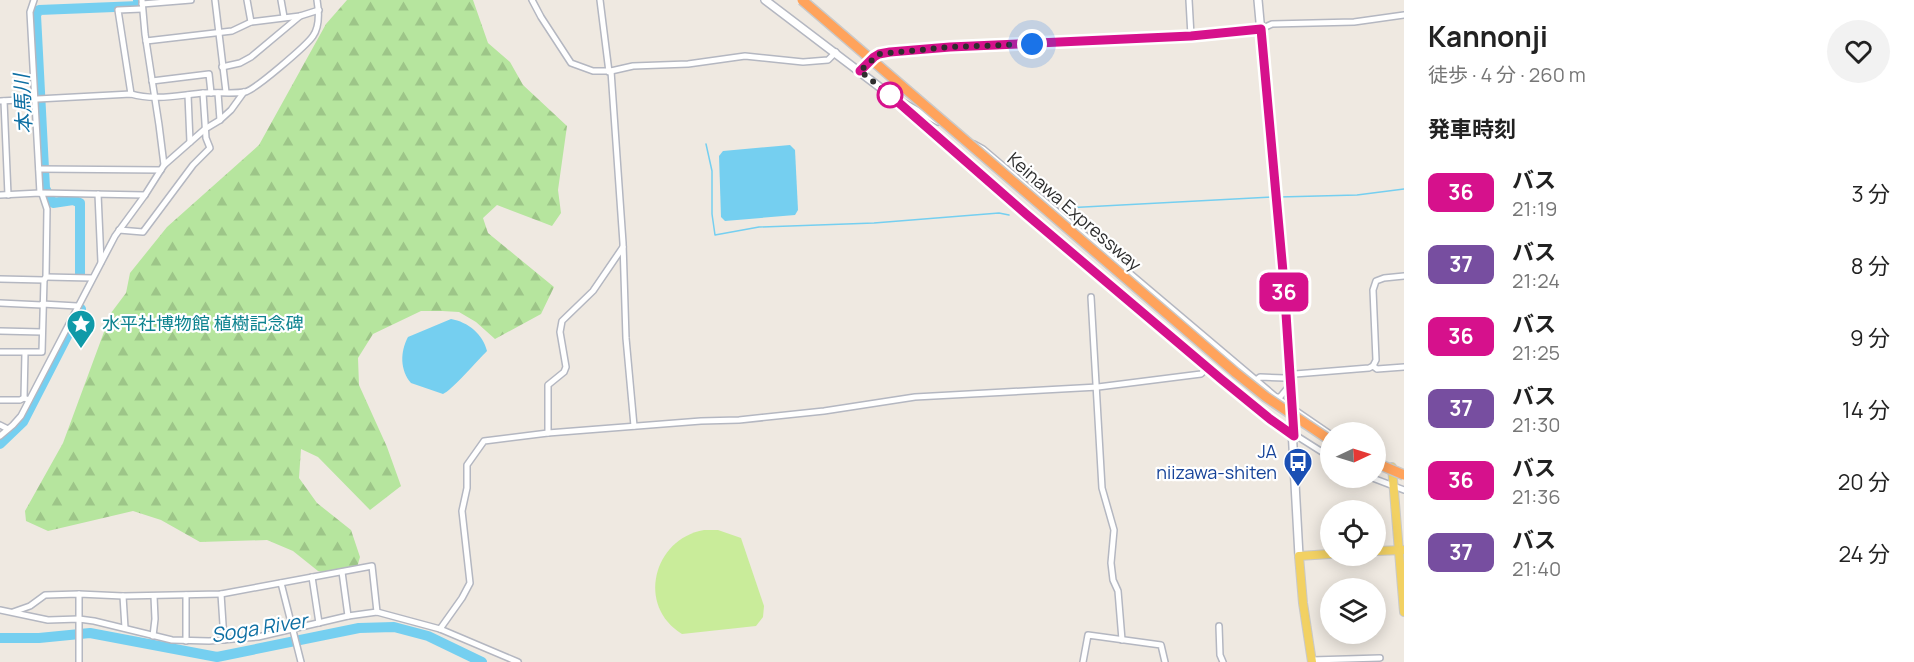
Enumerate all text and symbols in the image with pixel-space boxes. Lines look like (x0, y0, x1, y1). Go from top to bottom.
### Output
text: Kannonji (1428, 17, 1548, 55)
button: heart (1827, 20, 1890, 83)
your location (1017, 29, 1047, 59)
text: 徒歩 · 4 分 · 260 m (1428, 61, 1586, 88)
water label: 本馬川 (7, 71, 38, 135)
unlabelled marker (877, 82, 903, 108)
text: 発車時刻 (1428, 114, 1516, 144)
street label: Keinawa Expressway (1003, 146, 1147, 276)
text: バス (1512, 165, 1556, 195)
text: 36 (1448, 178, 1474, 206)
text: 3 分 (1851, 179, 1890, 209)
text: 21:19 (1512, 195, 1557, 222)
text: バス (1512, 237, 1556, 267)
text: 37 (1449, 250, 1473, 278)
text: 8 分 (1851, 251, 1890, 281)
text: 21:24 (1512, 267, 1560, 294)
line badge: 36 (1257, 272, 1311, 312)
text: 36 (1271, 278, 1297, 306)
place icon: 水平社博物館 植樹記念碑 (65, 308, 97, 350)
text: バス (1512, 309, 1556, 339)
place label: 水平社博物館 植樹記念碑 (102, 311, 304, 335)
text: 36 (1448, 322, 1474, 350)
text: 9 分 (1850, 323, 1890, 353)
text: 21:25 (1512, 339, 1560, 366)
text: バス (1512, 381, 1556, 411)
text: 37 (1449, 394, 1473, 422)
text: 14 分 (1842, 395, 1890, 425)
text: 21:30 (1512, 411, 1560, 438)
north arrow (1320, 422, 1386, 488)
map controls (1320, 422, 1386, 644)
place label: JA niizawa-shiten (1156, 439, 1278, 484)
bus stop icon: JA niizawa-shiten (1282, 446, 1314, 488)
text: バス (1512, 453, 1556, 483)
text: 36 (1448, 466, 1474, 494)
text: 20 分 (1838, 467, 1890, 497)
text: 21:36 (1512, 483, 1561, 510)
button: locate (1320, 500, 1386, 566)
text: バス (1512, 525, 1556, 555)
text: 37 (1449, 538, 1473, 566)
text: 24 分 (1839, 539, 1890, 569)
text: 21:40 (1512, 555, 1561, 582)
button: layers (1320, 578, 1386, 644)
water label: Soga River (209, 606, 312, 648)

